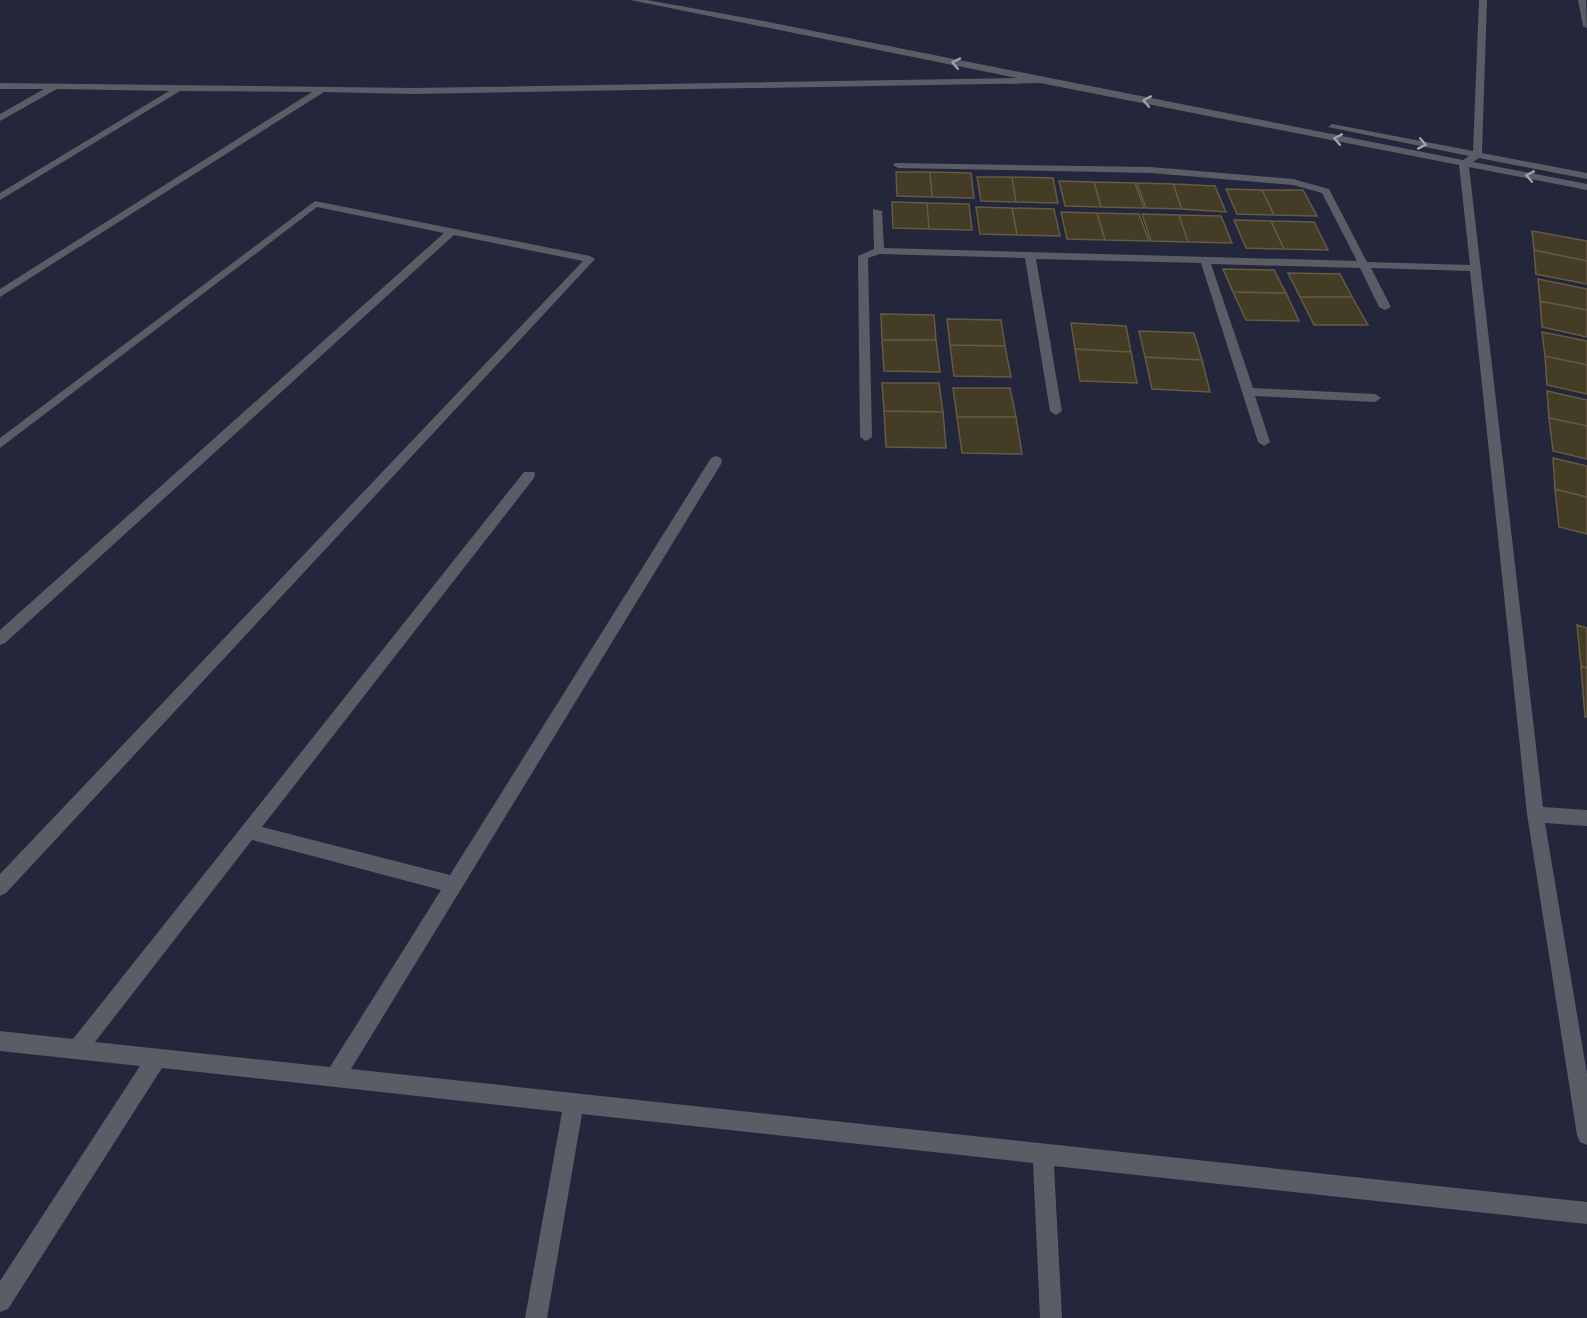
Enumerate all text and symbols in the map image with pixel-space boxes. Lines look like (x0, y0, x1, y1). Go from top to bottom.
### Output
one-way arrow (951, 57, 961, 70)
one-way arrow (1142, 95, 1152, 108)
one-way arrow (1334, 133, 1344, 146)
one-way arrow (1416, 137, 1426, 150)
one-way arrow (1525, 170, 1535, 183)

